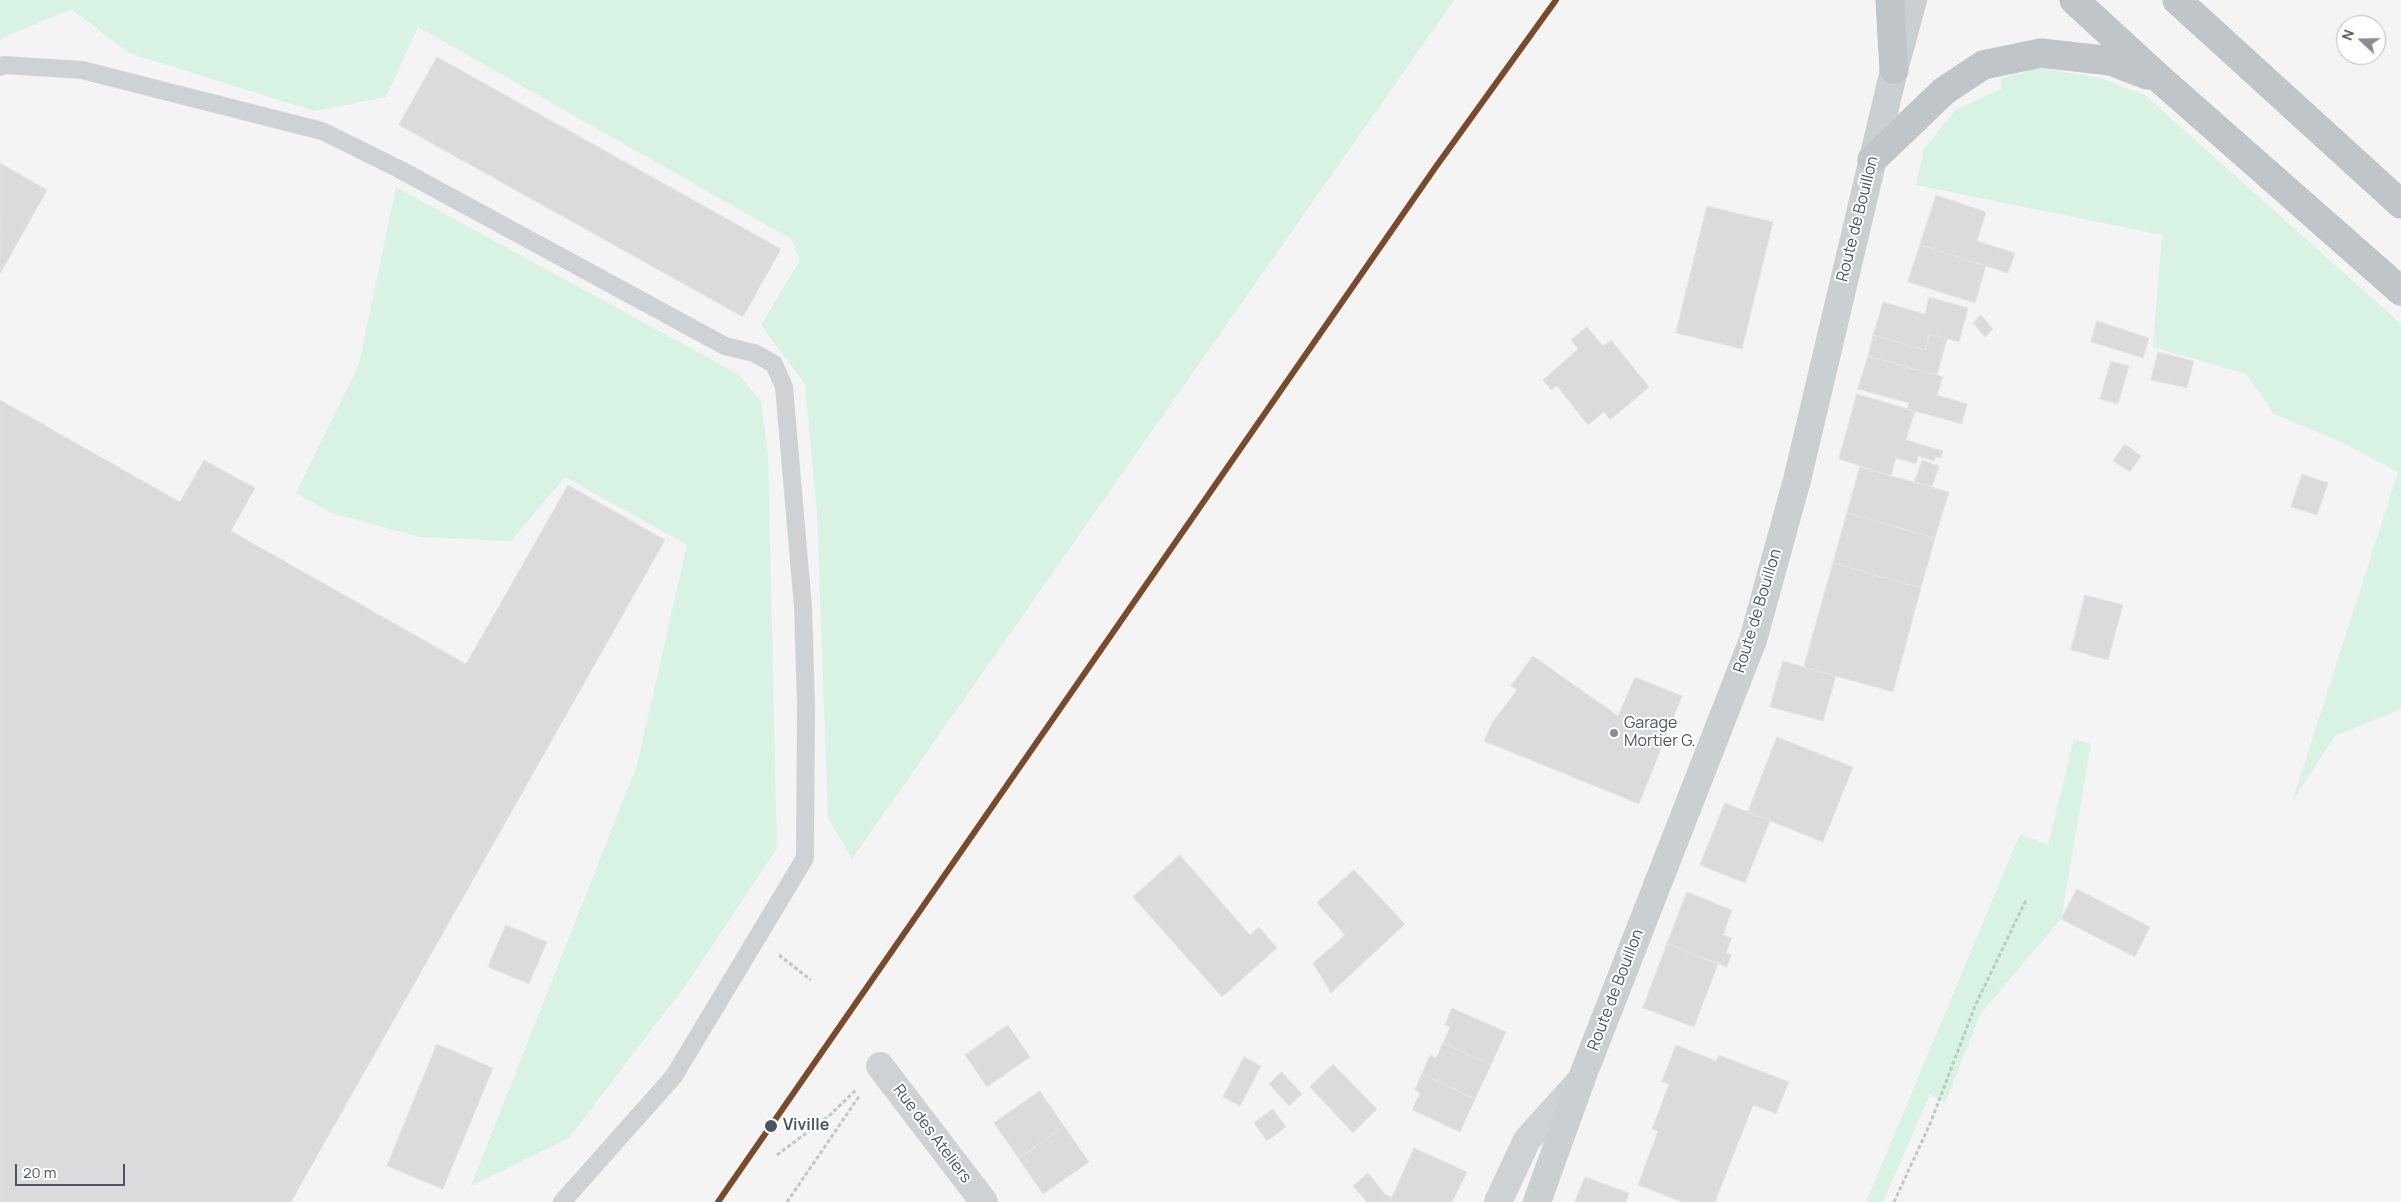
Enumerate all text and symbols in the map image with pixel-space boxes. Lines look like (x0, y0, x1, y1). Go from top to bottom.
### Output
north arrow (2336, 15, 2386, 65)
text: N (2337, 27, 2358, 43)
street label: Route de Bouillon (1833, 154, 1883, 284)
street label: Route de Bouillon (1730, 547, 1786, 675)
place label: Garage Mortier G. (1624, 714, 1696, 752)
marker: Garage Mortier G. (1608, 727, 1620, 739)
street label: Route de Bouillon (1584, 926, 1648, 1054)
street label: Rue des Ateliers (889, 1081, 975, 1187)
place label: Viville (783, 1116, 829, 1136)
marker: Viville (763, 1118, 779, 1134)
scale bar (18, 1154, 128, 1186)
text: 20 m (23, 1162, 56, 1183)

